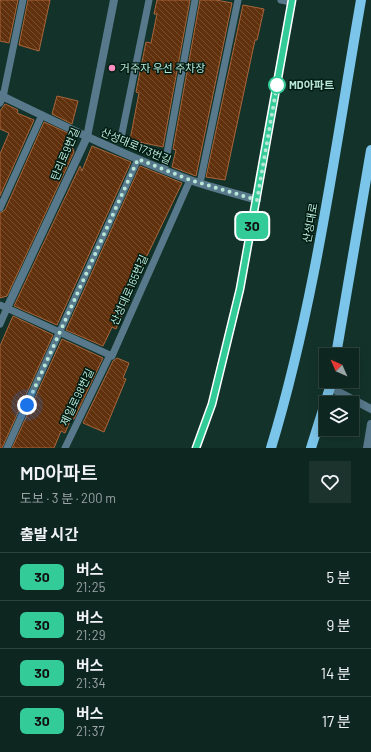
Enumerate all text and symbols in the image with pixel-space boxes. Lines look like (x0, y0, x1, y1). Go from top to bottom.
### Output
place label: 거주자 우선 주차장 (120, 61, 205, 74)
marker: 거주자 우선 주차장 (107, 63, 117, 73)
marker: MD아파트 (268, 76, 286, 94)
place label: MD아파트 (289, 78, 334, 91)
street label: 탄리로9번길 (48, 125, 82, 182)
street label: 산성대로173번길 (99, 125, 173, 166)
street label: 산성대로 (300, 202, 319, 244)
line badge: 30 (234, 213, 270, 239)
text: 30 (244, 217, 260, 234)
street label: 산성대로165번길 (107, 252, 150, 327)
north arrow (319, 348, 359, 388)
map controls (319, 348, 359, 436)
street label: 제일로98번길 (57, 366, 96, 428)
your location (17, 395, 37, 415)
button: layers (319, 396, 359, 436)
text: MD아파트 (20, 461, 98, 484)
button: heart (309, 461, 351, 503)
text: 도보 · 3 분 · 200 m (20, 490, 116, 506)
text: 출발 시간 (20, 525, 78, 543)
text: 버스 (76, 560, 104, 578)
text: 30 (34, 568, 50, 585)
text: 5 분 (326, 568, 351, 586)
text: 21:25 (76, 579, 105, 595)
text: 버스 (76, 608, 104, 626)
text: 30 (34, 616, 50, 633)
text: 9 분 (326, 616, 351, 634)
text: 21:29 (76, 627, 105, 643)
text: 버스 (76, 656, 104, 674)
text: 30 (34, 664, 50, 681)
text: 14 분 (321, 664, 351, 682)
text: 21:34 (76, 675, 106, 691)
text: 버스 (76, 704, 104, 722)
text: 30 (34, 712, 50, 729)
text: 17 분 (322, 712, 351, 730)
text: 21:37 (76, 723, 105, 739)

